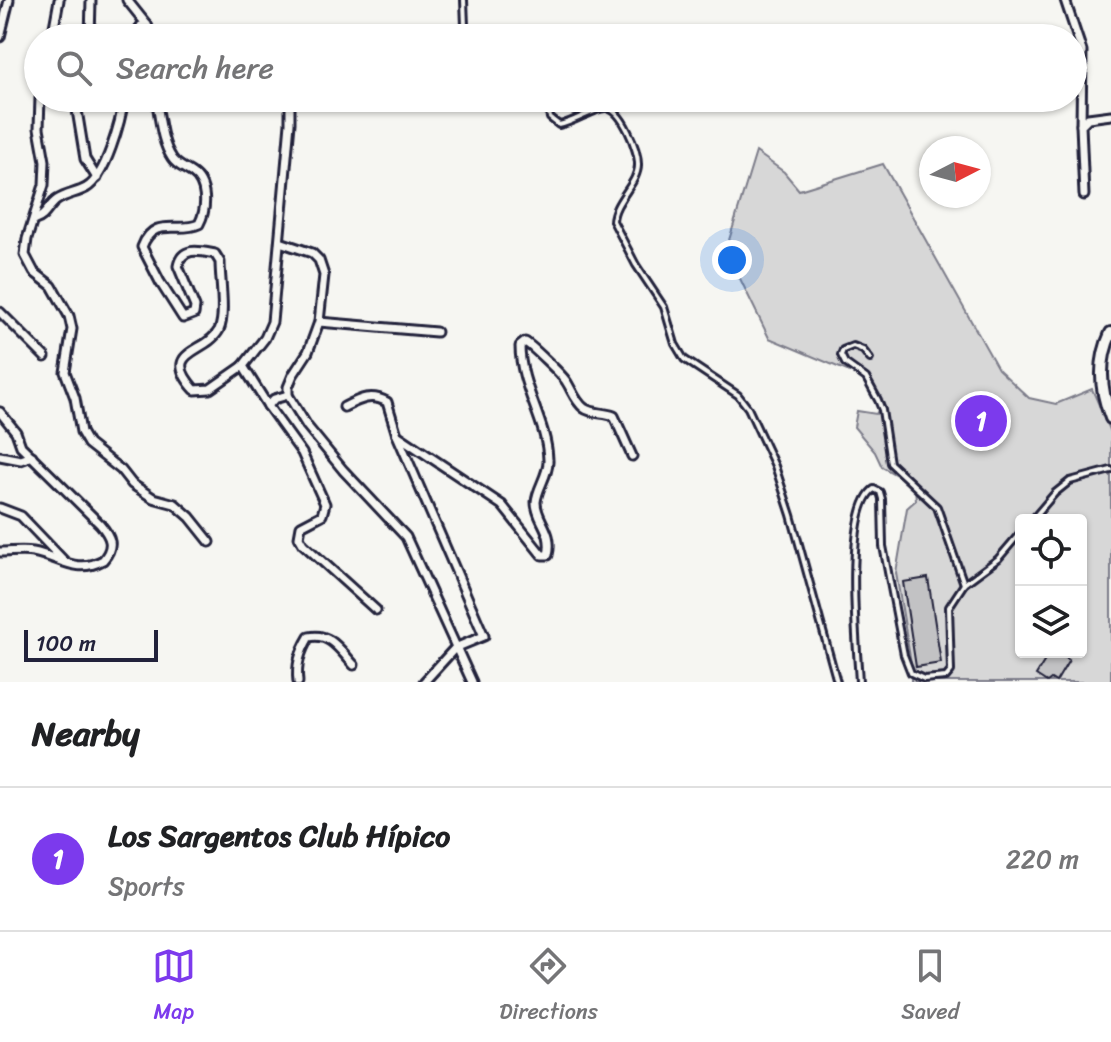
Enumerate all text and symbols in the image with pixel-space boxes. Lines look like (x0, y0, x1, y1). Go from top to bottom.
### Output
search box (24, 24, 1087, 112)
text: Search here (116, 41, 274, 95)
icon: search (52, 46, 96, 90)
north arrow (919, 136, 991, 208)
your location (712, 240, 752, 280)
pin: 1 (955, 391, 1007, 451)
map controls (1015, 514, 1087, 658)
button: locate (1015, 514, 1087, 586)
button: layers (1015, 586, 1087, 658)
text: 100 m (36, 624, 96, 663)
scale bar (24, 626, 158, 662)
text: Nearby (32, 704, 140, 764)
text: Los Sargentos Club Hípico (108, 809, 450, 863)
text: 1 (52, 836, 64, 882)
text: 220 m (1006, 836, 1079, 882)
text: Sports (108, 863, 184, 909)
tab: Map (152, 944, 196, 1031)
tab: Directions (499, 944, 598, 1031)
tab: Saved (901, 944, 959, 1031)

